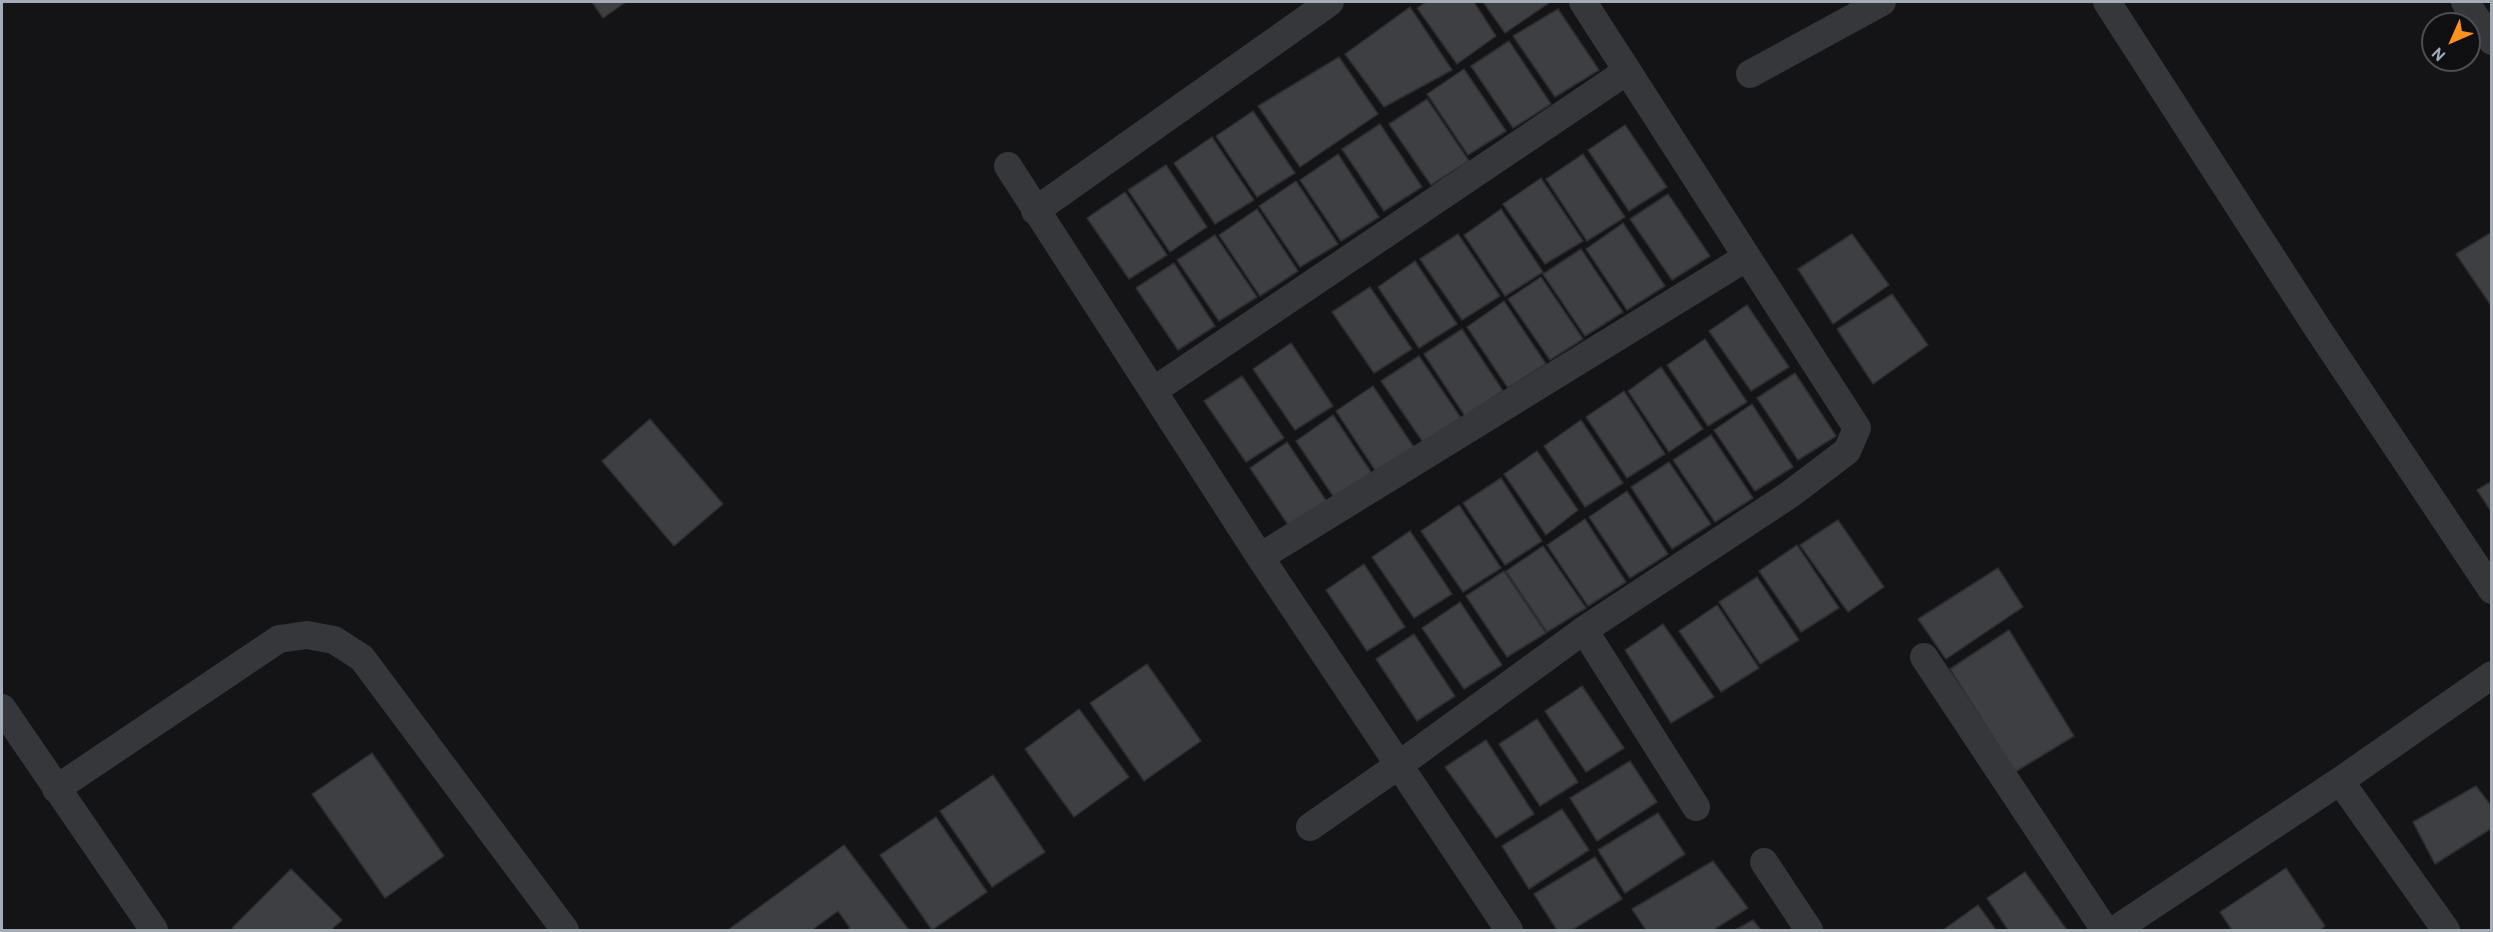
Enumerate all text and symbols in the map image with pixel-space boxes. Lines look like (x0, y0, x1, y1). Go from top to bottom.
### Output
north arrow (2421, 12, 2481, 72)
text: N (2429, 42, 2451, 64)

